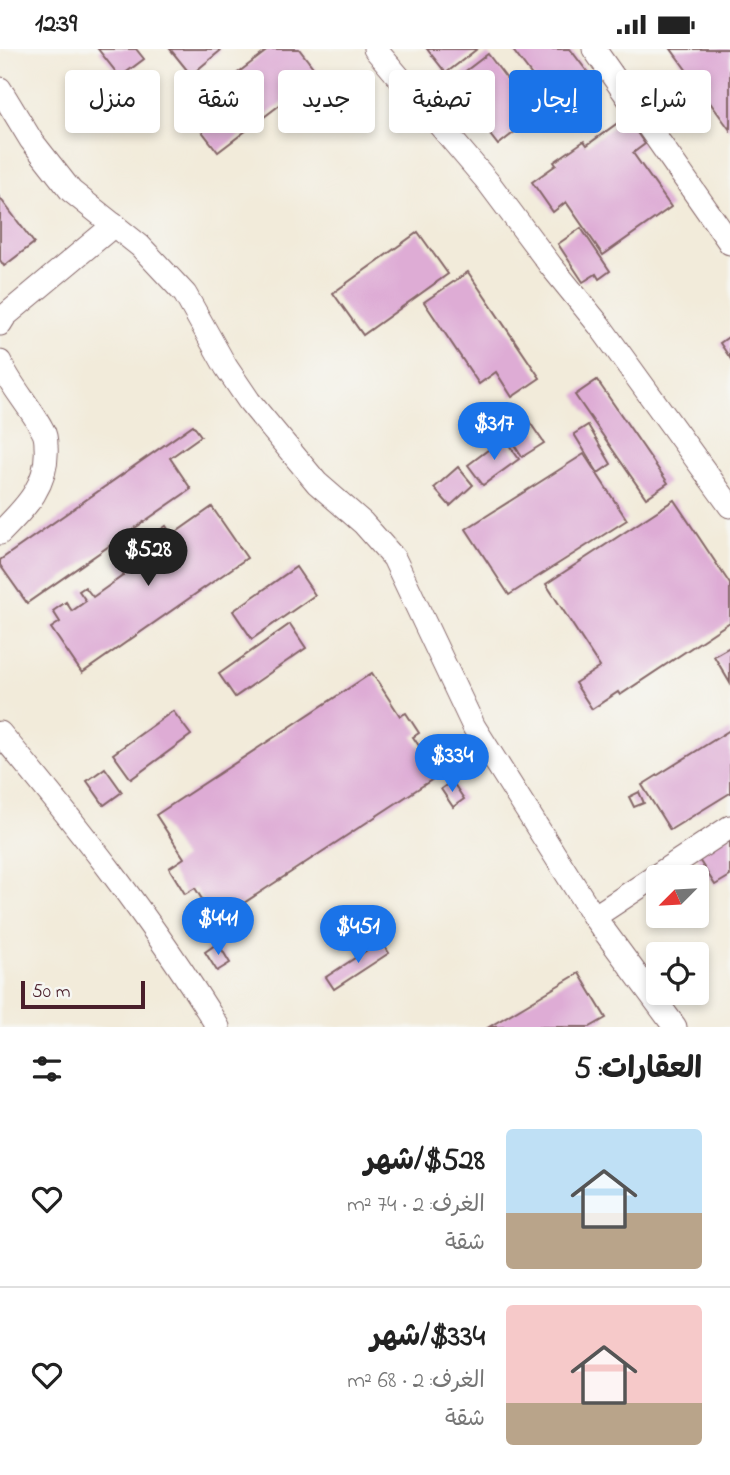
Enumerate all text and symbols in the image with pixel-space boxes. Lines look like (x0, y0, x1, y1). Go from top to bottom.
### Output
text: 12:39 (35, 6, 77, 44)
chip: منزل (65, 70, 160, 133)
chip: شقة (174, 70, 264, 133)
chip: جديد (278, 70, 375, 133)
chip: تصفية (389, 70, 495, 133)
chip: إيجار (509, 70, 602, 133)
chip: شراء (616, 70, 711, 133)
pin: $317 (453, 403, 535, 462)
text: $317 (474, 408, 514, 441)
pin: $528 (107, 529, 189, 588)
text: $528 (124, 534, 172, 567)
pin: $334 (411, 735, 493, 794)
text: $334 (431, 740, 473, 773)
north arrow (646, 865, 709, 927)
map controls (646, 865, 709, 1005)
pin: $441 (177, 897, 259, 957)
text: $441 (198, 903, 238, 936)
pin: $451 (317, 905, 399, 965)
text: $451 (336, 911, 380, 944)
button: locate (646, 942, 709, 1005)
scale bar (21, 978, 145, 1010)
text: 50 m (32, 979, 71, 1006)
text: العقارات: 5 (574, 1048, 702, 1092)
icon: filters (28, 1050, 66, 1088)
text: $528/شهر (364, 1140, 485, 1184)
icon: home (562, 1157, 646, 1241)
icon: heart (28, 1180, 66, 1218)
text: الغرف: 2 · 74 m² (347, 1189, 485, 1222)
text: شقة (445, 1227, 485, 1260)
text: $334/شهر (371, 1316, 485, 1360)
icon: home (562, 1333, 646, 1417)
icon: heart (28, 1356, 66, 1394)
text: الغرف: 2 · 68 m² (347, 1365, 485, 1398)
text: شقة (445, 1403, 485, 1436)

